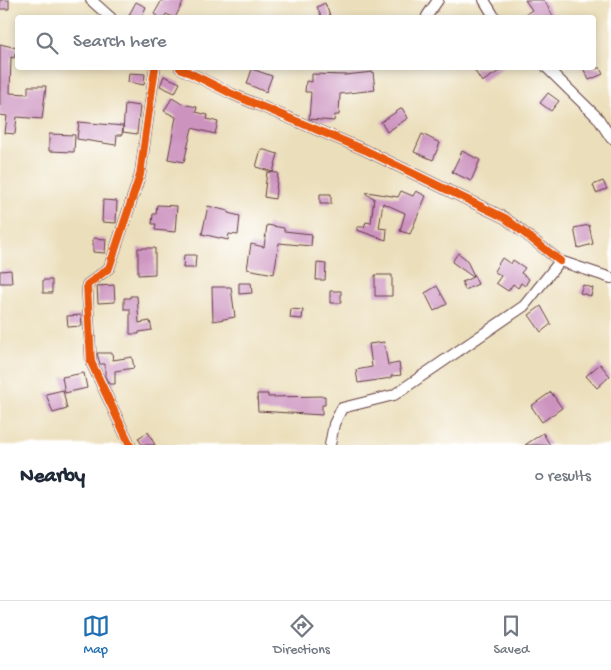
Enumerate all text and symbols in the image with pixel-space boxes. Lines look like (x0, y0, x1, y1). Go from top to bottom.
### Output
search box (15, 15, 596, 70)
icon: search (33, 29, 61, 57)
text: Search here (73, 31, 167, 54)
text: Nearby (20, 465, 85, 490)
text: 0 results (535, 468, 591, 487)
tab: Map (82, 612, 110, 659)
tab: Directions (273, 612, 330, 659)
tab: Saved (493, 612, 529, 659)

